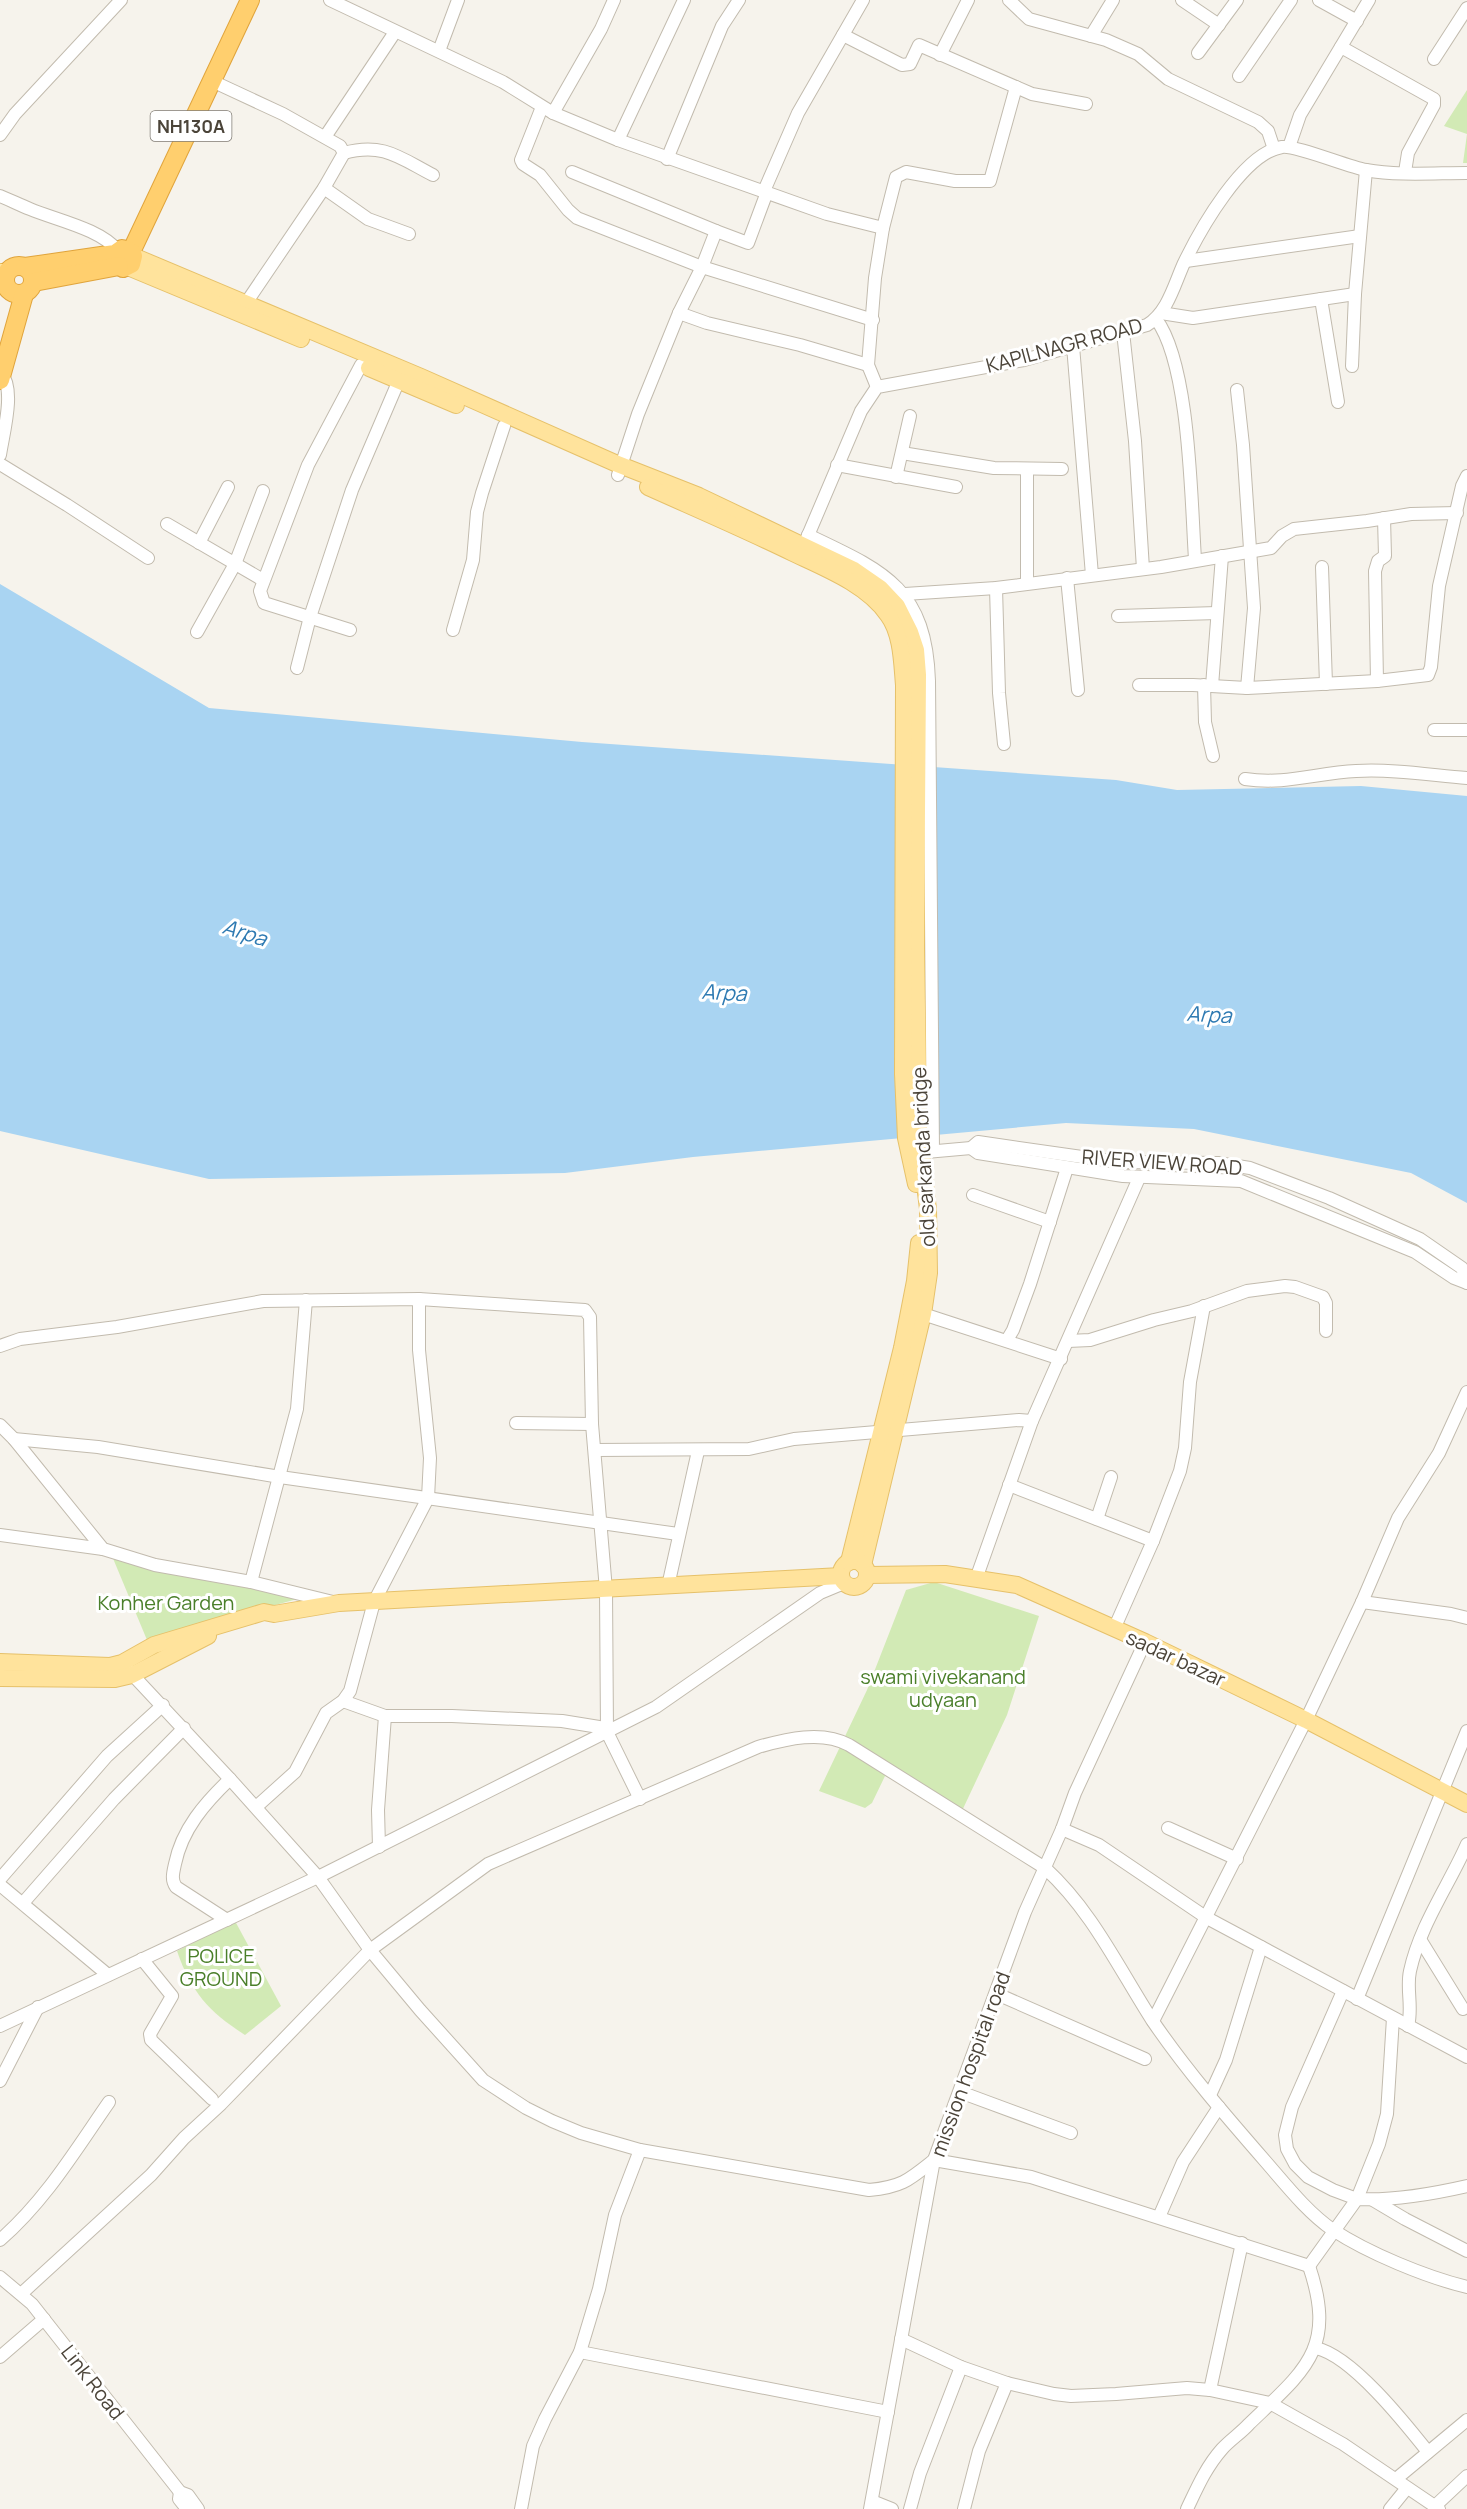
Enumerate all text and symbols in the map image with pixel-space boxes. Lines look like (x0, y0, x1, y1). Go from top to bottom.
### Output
road number: NH130A (150, 111, 231, 141)
street label: KAPILNAGR ROAD (983, 311, 1145, 379)
water label: Arpa (219, 912, 272, 953)
water label: Arpa (701, 977, 749, 1007)
water label: Arpa (1186, 999, 1234, 1029)
street label: old sarkanda bridge (905, 1066, 941, 1248)
street label: RIVER VIEW ROAD (1081, 1143, 1243, 1181)
park label: Konher Garden (98, 1589, 234, 1616)
street label: sadar bazar (1122, 1623, 1230, 1693)
park label: swami vivekanand udyaan (860, 1663, 1026, 1713)
park label: POLICE GROUND (180, 1942, 262, 1992)
street label: mission hospital road (924, 1968, 1016, 2160)
street label: Link Road (55, 2339, 131, 2425)

